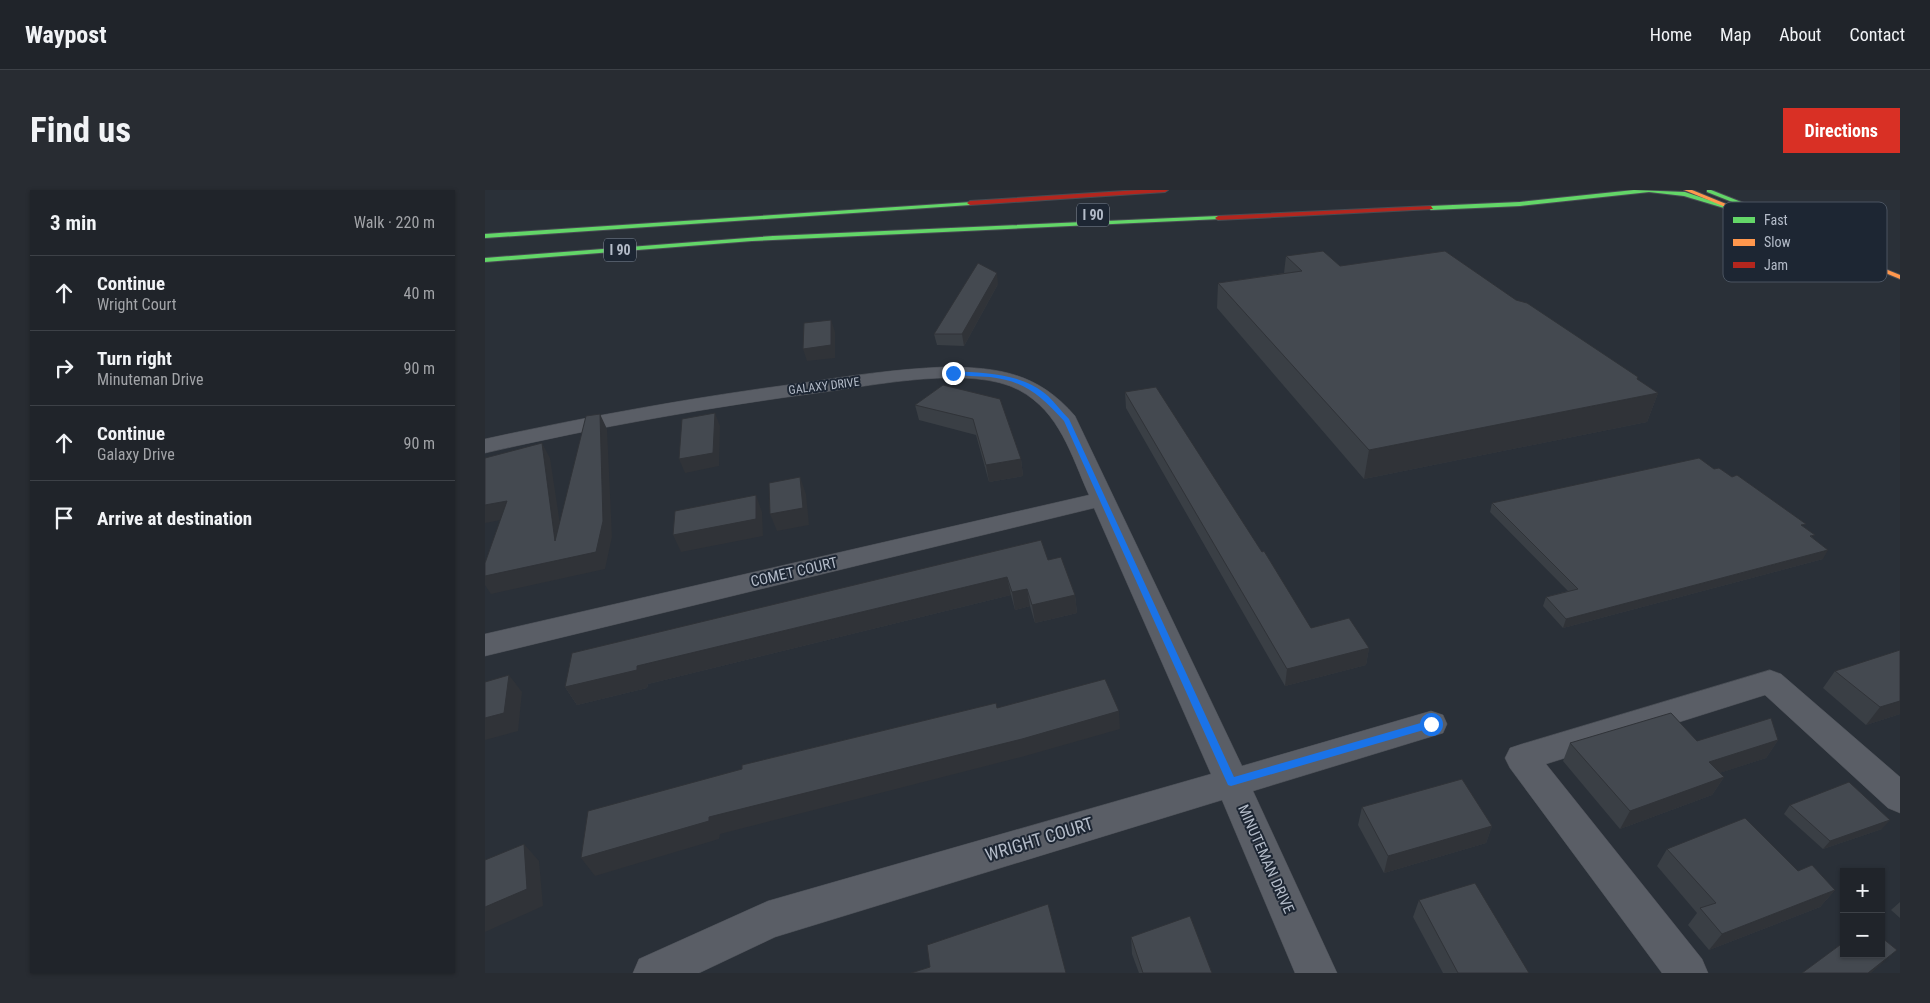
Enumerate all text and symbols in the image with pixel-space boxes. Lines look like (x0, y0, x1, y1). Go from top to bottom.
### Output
text: Waypost (25, 21, 107, 49)
text: Home (1650, 24, 1692, 45)
text: Map (1720, 24, 1751, 45)
text: About (1779, 24, 1821, 45)
text: Contact (1849, 24, 1905, 45)
button: Directions (1783, 108, 1900, 153)
text: Find us (30, 110, 131, 151)
legend (1723, 202, 1887, 282)
road number: I 90 (1077, 204, 1109, 226)
text: 3 min (50, 211, 97, 235)
text: Fast (1764, 212, 1788, 228)
text: Walk · 220 m (354, 213, 435, 232)
text: Slow (1764, 234, 1791, 250)
road number: I 90 (604, 238, 636, 262)
text: Jam (1764, 257, 1788, 273)
text: Continue (97, 272, 165, 295)
icon: ahead (50, 279, 78, 307)
text: 40 m (403, 284, 435, 303)
text: Wright Court (97, 295, 176, 314)
text: Turn right (97, 347, 172, 370)
icon: right (50, 354, 78, 382)
text: 90 m (403, 359, 435, 378)
route end (942, 362, 965, 385)
text: Minuteman Drive (97, 370, 204, 389)
street label: GALAXY DRIVE (788, 375, 860, 397)
text: Continue (97, 422, 165, 445)
icon: ahead (50, 429, 78, 457)
text: 90 m (403, 434, 435, 453)
text: Galaxy Drive (97, 445, 175, 464)
icon: arrive (50, 504, 78, 532)
text: Arrive at destination (97, 507, 252, 530)
street label: COMET COURT (749, 553, 839, 591)
route start (1420, 713, 1443, 736)
street label: MINUTEMAN DRIVE (1234, 802, 1298, 916)
street label: WRIGHT COURT (982, 813, 1096, 865)
map controls (1840, 868, 1885, 958)
button: + (1840, 868, 1885, 913)
button: − (1840, 913, 1885, 958)

